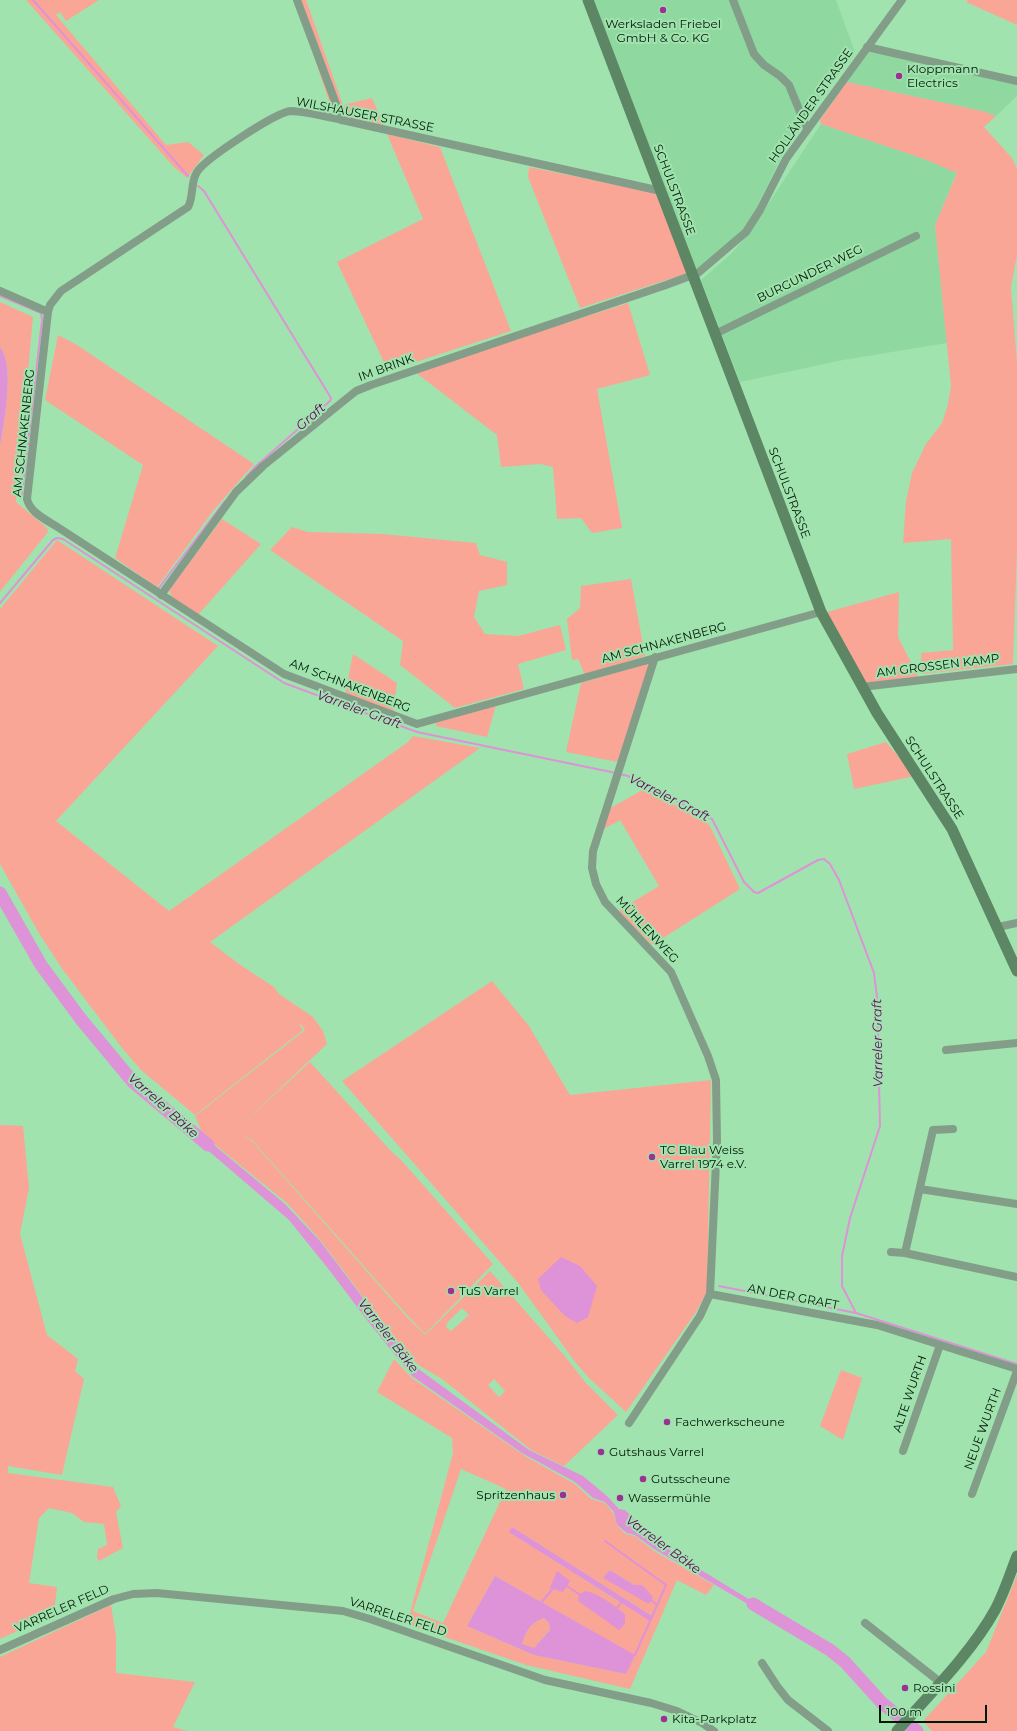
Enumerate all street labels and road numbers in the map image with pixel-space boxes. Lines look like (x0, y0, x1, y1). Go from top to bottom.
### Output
street label: HOLLÄNDER STRASSE (766, 46, 856, 166)
street label: WILSHAUSER STRASSE (295, 95, 435, 135)
street label: SCHULSTRASSE (650, 142, 698, 238)
street label: BURGUNDER WEG (755, 242, 865, 306)
street label: IM BRINK (356, 351, 416, 385)
street label: AM SCHNAKENBERG (10, 368, 38, 498)
street label: SCHULSTRASSE (765, 445, 813, 541)
street label: AM SCHNAKENBERG (600, 619, 728, 667)
street label: AM GROSSEN KAMP (876, 651, 1000, 681)
street label: AM SCHNAKENBERG (287, 656, 413, 716)
street label: SCHULSTRASSE (902, 734, 966, 822)
street label: MÜHLENWEG (612, 894, 682, 966)
street label: AN DER GRAFT (746, 1281, 840, 1313)
street label: ALTE WURTH (890, 1353, 930, 1435)
street label: NEUE WURTH (961, 1386, 1005, 1472)
street label: VARRELER FELD (13, 1582, 111, 1636)
street label: VARRELER FELD (348, 1594, 448, 1640)

